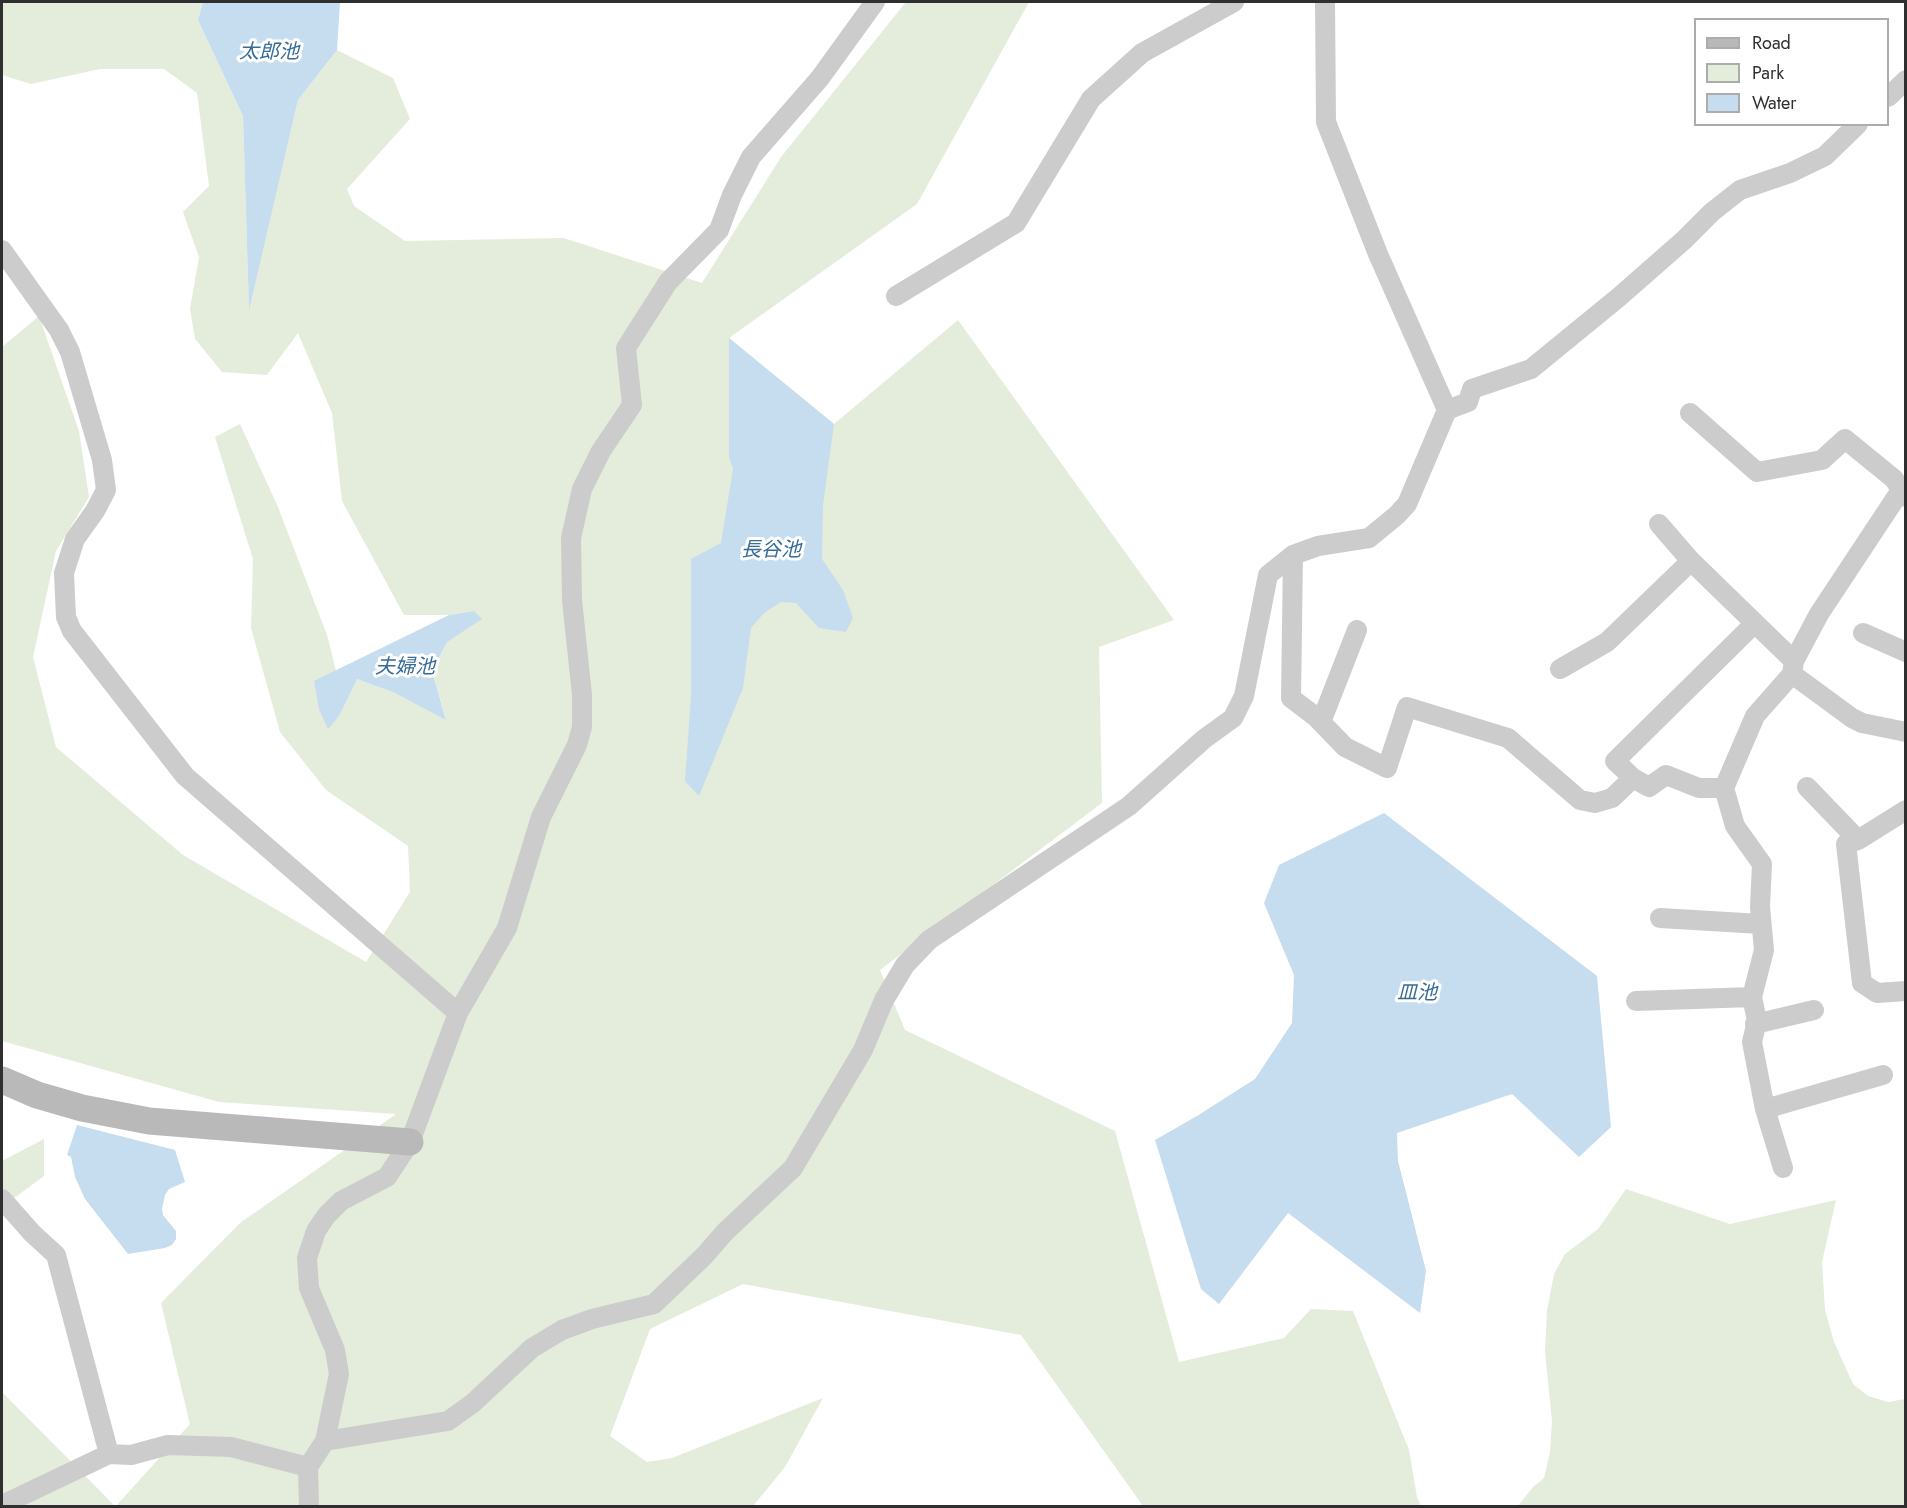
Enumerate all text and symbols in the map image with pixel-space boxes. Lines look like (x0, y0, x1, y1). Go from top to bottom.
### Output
legend (1694, 18, 1889, 126)
text: Road (1752, 30, 1791, 56)
water label: 太郎池 (239, 41, 299, 65)
text: Park (1752, 60, 1784, 86)
text: Water (1752, 90, 1796, 116)
water label: 長谷池 (741, 539, 801, 563)
water label: 夫婦池 (375, 656, 435, 680)
water label: 皿池 (1397, 982, 1437, 1006)

